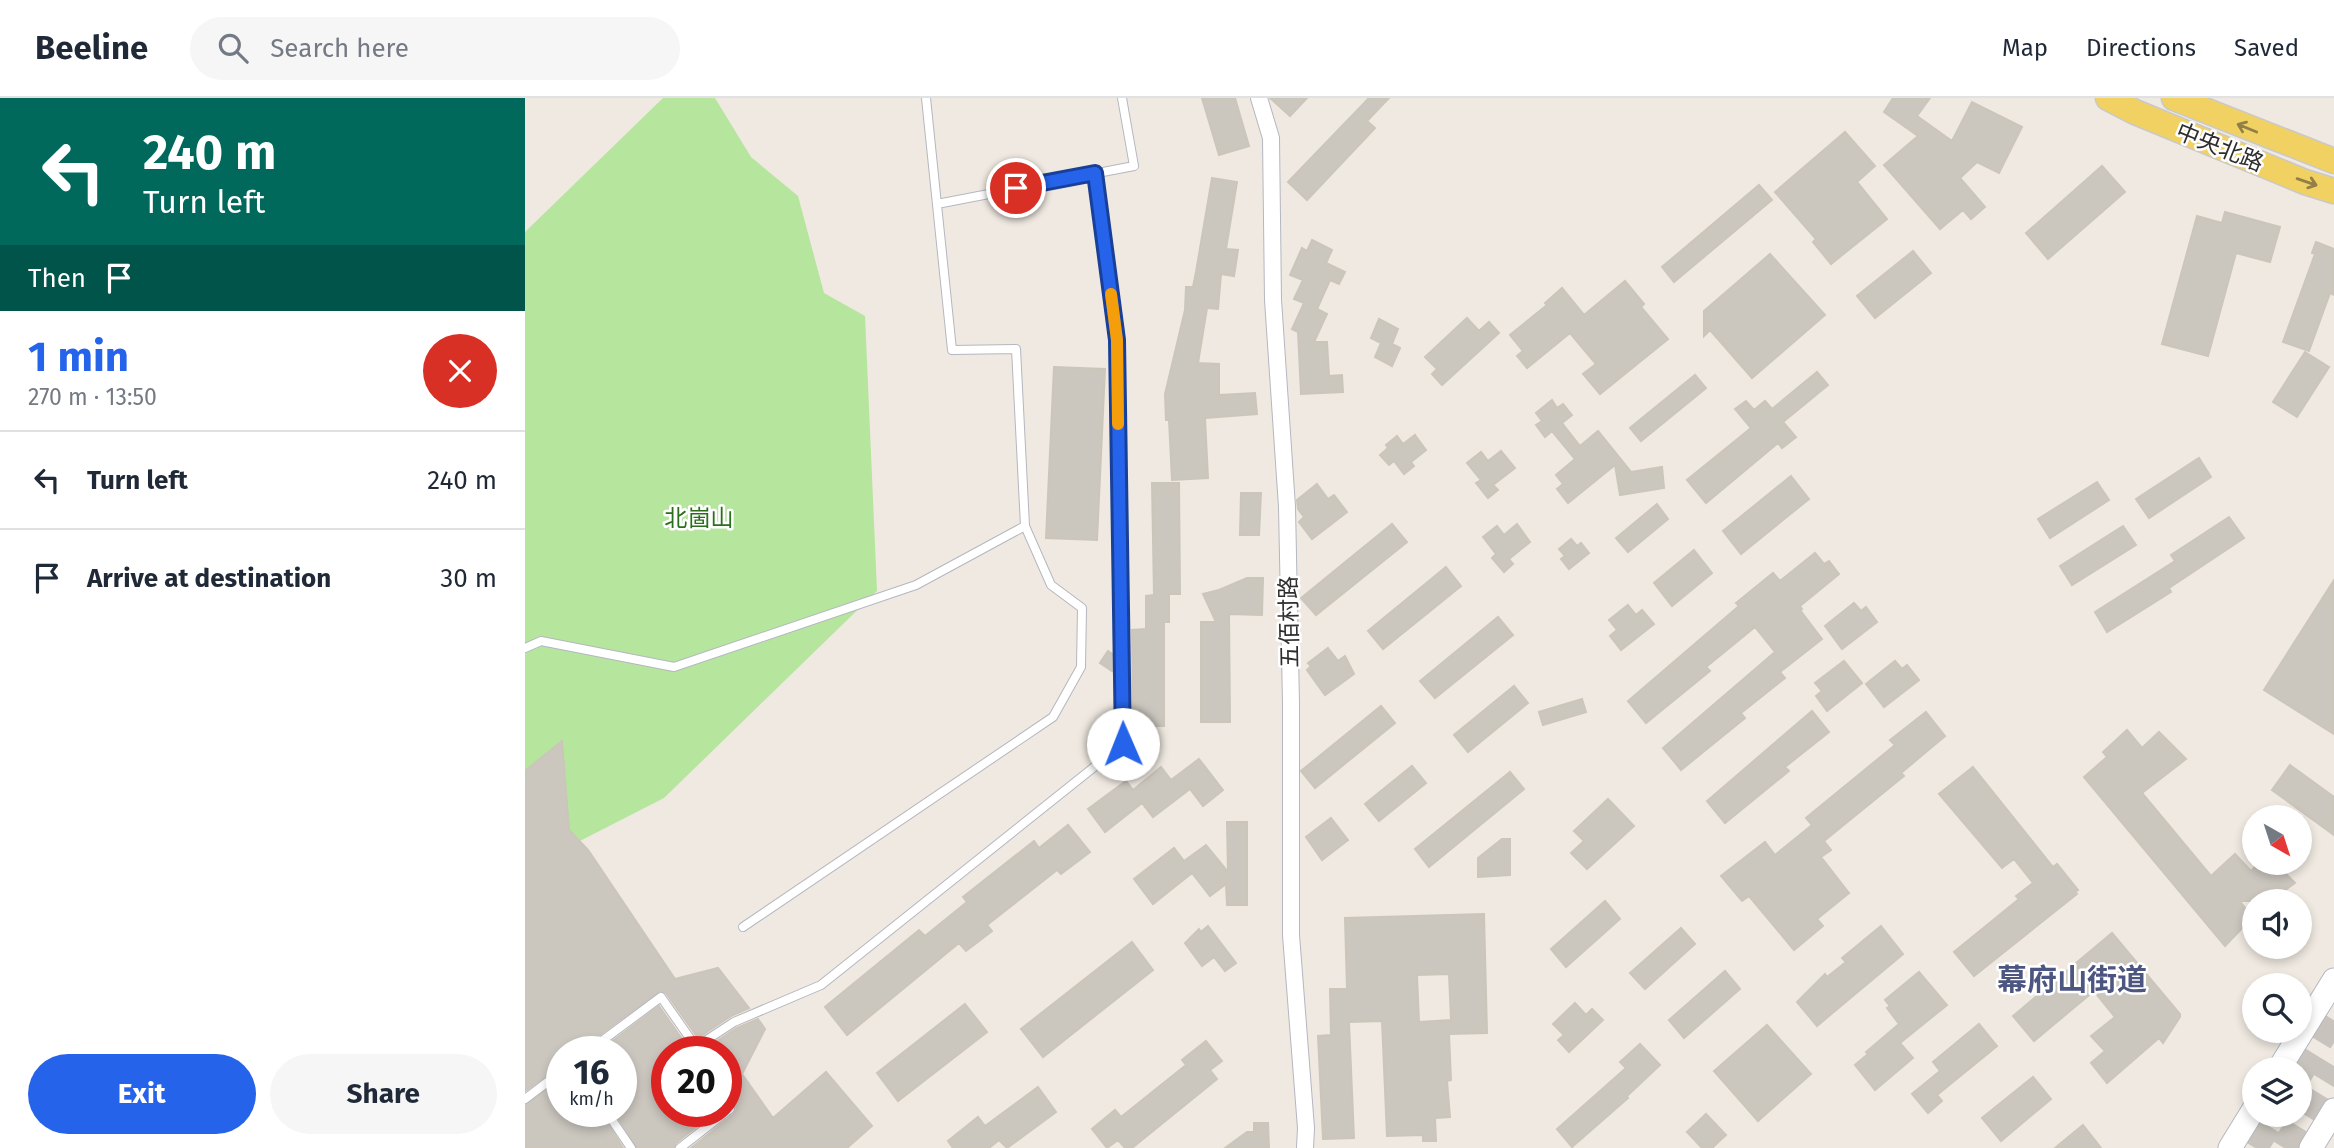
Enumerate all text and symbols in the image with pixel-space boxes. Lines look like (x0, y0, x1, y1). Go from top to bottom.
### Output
search box (190, 17, 680, 80)
text: Beeline (35, 28, 148, 68)
icon: search (214, 29, 252, 67)
text: Search here (270, 33, 409, 64)
text: Map (2002, 34, 2048, 62)
text: Directions (2086, 34, 2196, 62)
text: Saved (2234, 34, 2299, 62)
street label: 中央北路 (2172, 117, 2268, 177)
one-way arrow (2237, 120, 2259, 133)
text: 240 m (143, 123, 276, 182)
icon: left (28, 126, 119, 217)
pin (986, 158, 1046, 218)
icon: arrive (997, 169, 1035, 207)
one-way arrow (2295, 177, 2317, 189)
text: Turn left (143, 183, 265, 221)
icon: arrive (100, 259, 138, 297)
text: Then (28, 263, 86, 294)
text: 1 min (28, 332, 129, 382)
button: close (423, 334, 497, 408)
text: 270 m · 13:50 (28, 383, 157, 411)
icon: left (28, 461, 66, 499)
text: Turn left (87, 465, 188, 496)
text: 240 m (427, 465, 497, 496)
park label: 北崮山 (665, 504, 734, 532)
icon: arrive (28, 559, 66, 597)
text: Arrive at destination (87, 563, 331, 594)
text: 30 m (440, 563, 497, 594)
street label: 五佰村路 (1274, 576, 1304, 668)
position arrow (1086, 707, 1160, 781)
north arrow (2242, 805, 2312, 875)
map controls (2242, 805, 2312, 1127)
button: sound (2242, 889, 2312, 959)
district label: 幕府山街道 (1997, 962, 2147, 998)
button: search (2242, 973, 2312, 1043)
speed limit sign: 20 (651, 1036, 742, 1127)
text: 16 (574, 1051, 609, 1093)
button: Exit (28, 1054, 256, 1134)
button: Share (270, 1054, 497, 1134)
button: layers (2242, 1057, 2312, 1127)
text: km/h (569, 1088, 614, 1110)

